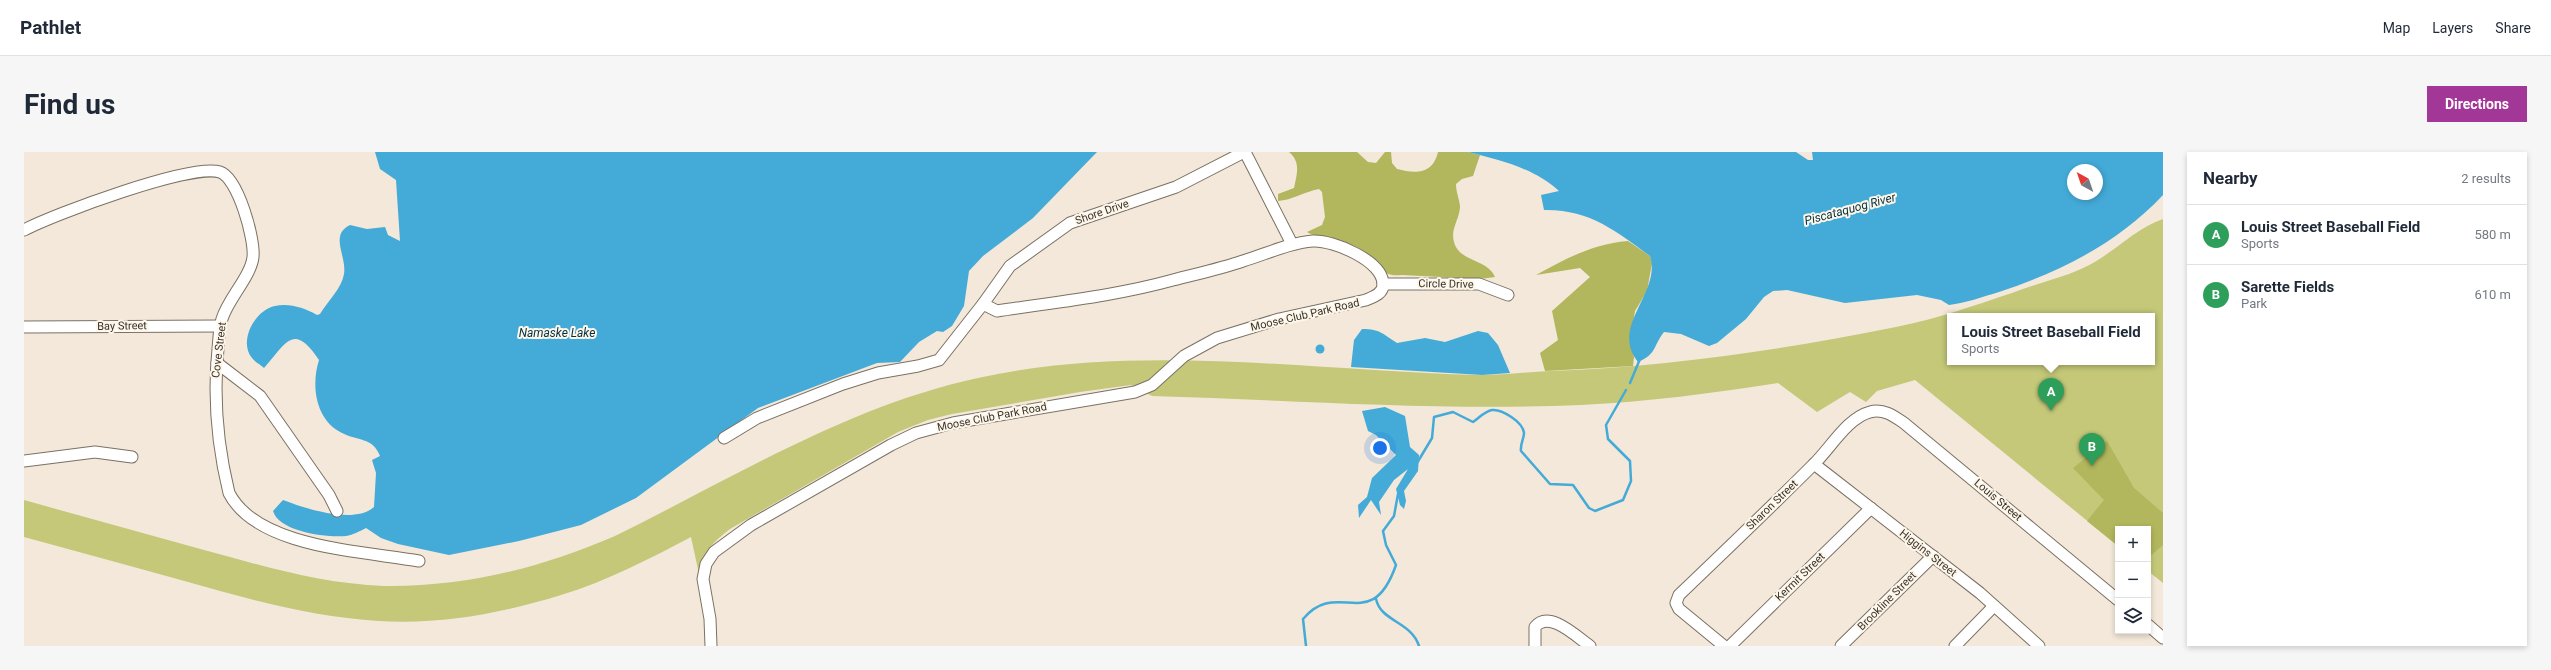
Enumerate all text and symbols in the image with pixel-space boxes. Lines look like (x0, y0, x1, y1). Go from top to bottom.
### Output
text: Pathlet (20, 16, 81, 39)
text: Map (2383, 20, 2410, 36)
text: Layers (2432, 20, 2473, 36)
text: Share (2495, 20, 2531, 36)
button: Directions (2427, 86, 2527, 122)
text: Find us (24, 88, 115, 121)
north arrow (2067, 164, 2103, 200)
text: Nearby (2203, 168, 2258, 188)
text: 2 results (2461, 171, 2511, 186)
water label: Piscataquog River (1803, 190, 1898, 228)
street label: Shore Drive (1074, 197, 1131, 227)
text: Louis Street Baseball Field (2241, 218, 2420, 236)
text: A (2212, 227, 2220, 242)
text: 580 m (2474, 227, 2511, 242)
text: Sports (2241, 236, 2279, 251)
street label: Circle Drive (1418, 277, 1474, 291)
text: Sarette Fields (2241, 278, 2334, 296)
text: B (2212, 287, 2220, 302)
text: 610 m (2474, 287, 2511, 302)
street label: Moose Club Park Road (1249, 296, 1361, 334)
text: Park (2241, 296, 2267, 311)
popup (1947, 313, 2155, 365)
street label: Bay Street (97, 319, 147, 333)
street label: Cove Street (209, 321, 229, 379)
text: Louis Street Baseball Field (1961, 323, 2141, 341)
water label: Namaske Lake (519, 326, 595, 340)
text: Sports (1961, 341, 1999, 356)
pin: A (2038, 378, 2064, 411)
street label: Moose Club Park Road (936, 400, 1048, 434)
pin: B (2079, 433, 2105, 466)
your location (1370, 438, 1390, 458)
street label: Louis Street (1971, 476, 2025, 524)
street label: Sharon Street (1744, 477, 1801, 533)
map controls (2115, 526, 2151, 634)
button: + (2115, 526, 2151, 562)
street label: Higgins Street (1897, 527, 1960, 580)
street label: Kermit Street (1772, 550, 1828, 604)
button: − (2115, 562, 2151, 598)
street label: Brookline Street (1855, 569, 1919, 633)
button: layers (2115, 598, 2151, 634)

